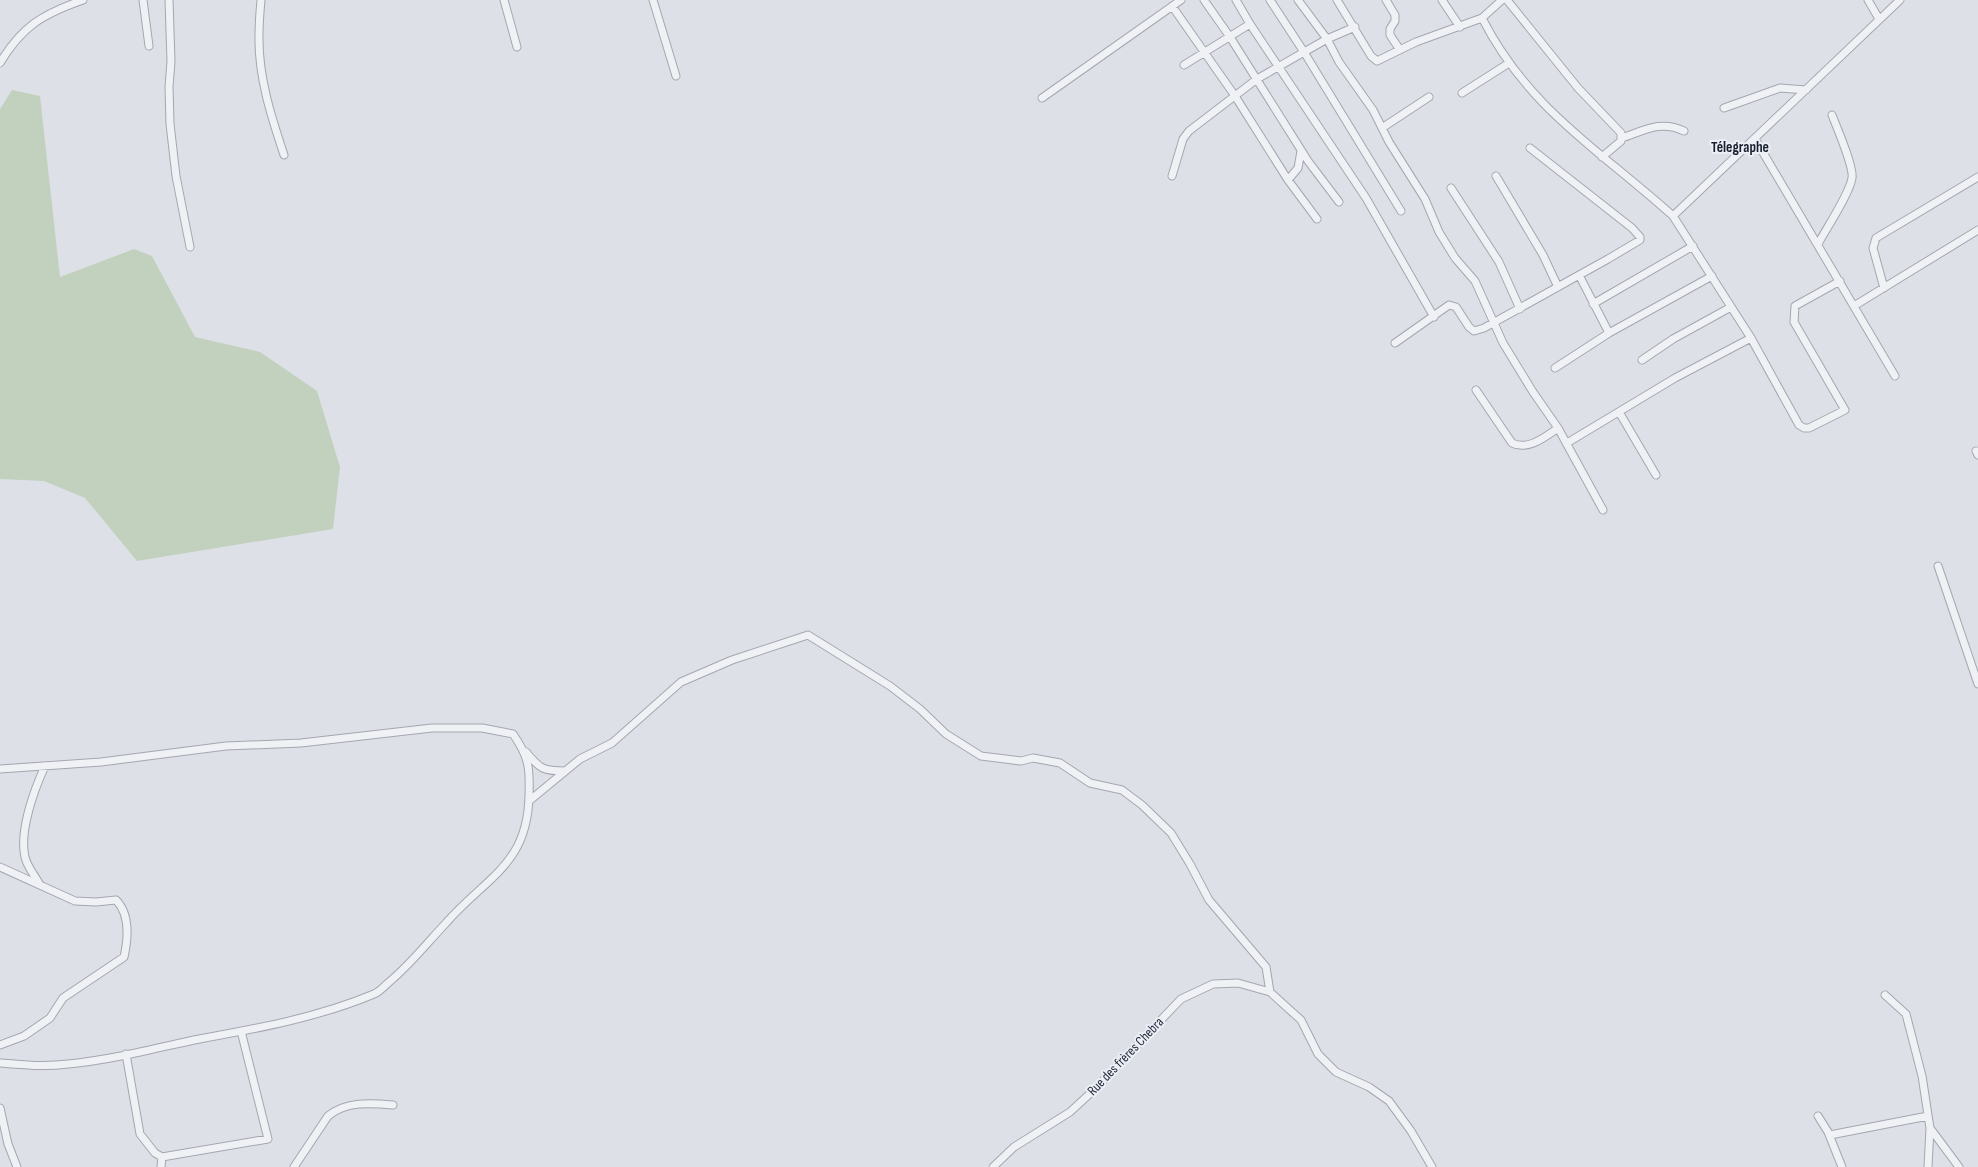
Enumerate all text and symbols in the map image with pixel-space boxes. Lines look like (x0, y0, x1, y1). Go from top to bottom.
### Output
district label: Télegraphe (1711, 138, 1769, 157)
street label: Rue des frères Chebra (1084, 1014, 1167, 1099)

